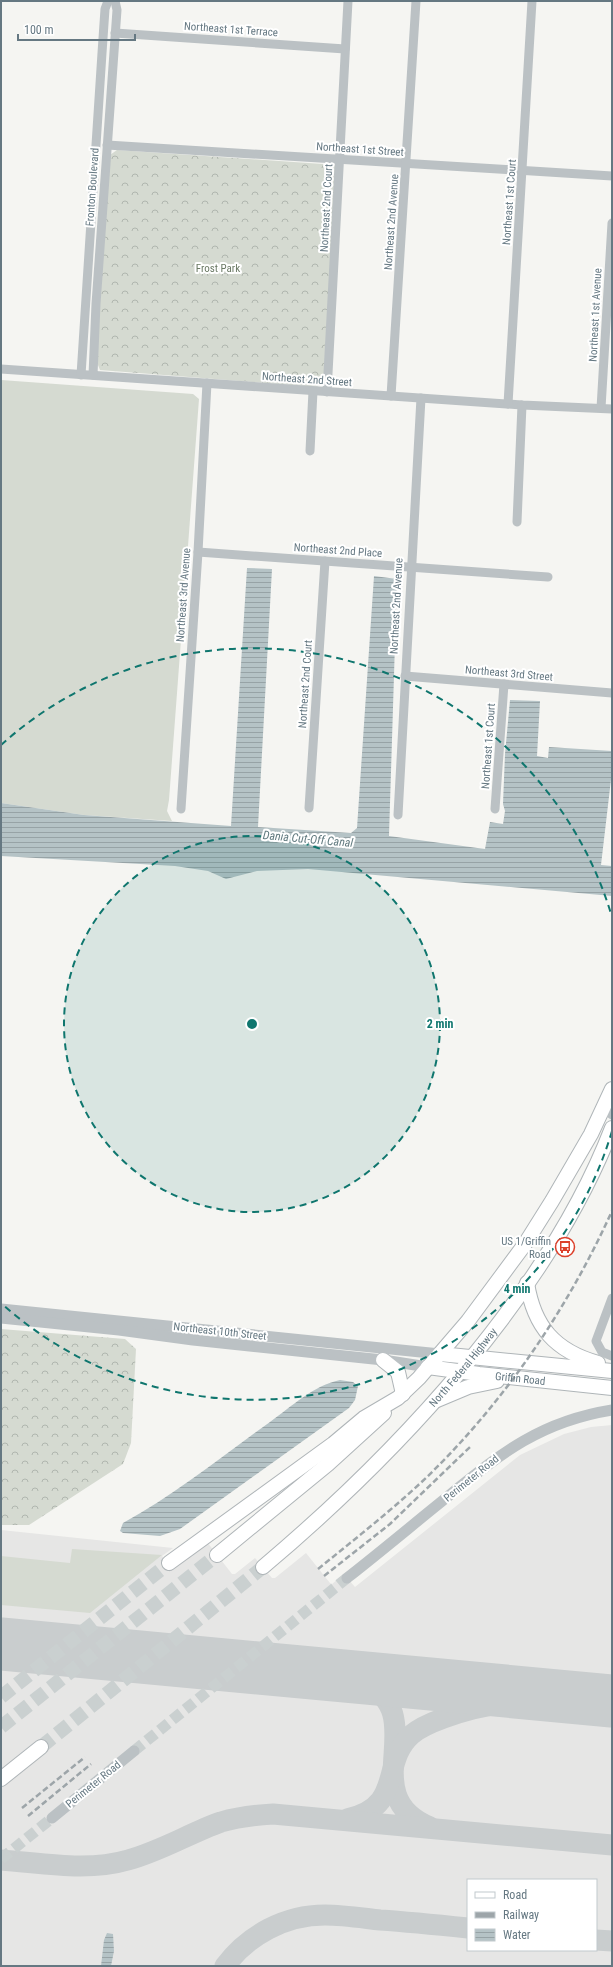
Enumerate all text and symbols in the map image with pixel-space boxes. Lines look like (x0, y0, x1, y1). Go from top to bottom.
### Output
scale bar (18, 16, 135, 42)
street label: Northeast 1st Terrace (184, 20, 278, 39)
text: 100 m (24, 23, 54, 37)
street label: Northeast 1st Street (316, 140, 404, 159)
street label: Fronton Boulevard (83, 147, 102, 227)
street label: Northeast 1st Court (500, 159, 519, 245)
street label: Northeast 2nd Court (318, 164, 335, 253)
street label: Northeast 2nd Avenue (382, 174, 401, 270)
park label: Frost Park (196, 262, 240, 275)
street label: Northeast 1st Avenue (587, 268, 604, 362)
street label: Northeast 2nd Street (261, 370, 352, 389)
street label: Northeast 2nd Place (293, 541, 383, 560)
street label: Northeast 3rd Avenue (174, 548, 193, 642)
street label: Northeast 2nd Avenue (387, 558, 406, 654)
street label: Northeast 2nd Court (296, 639, 315, 729)
street label: Northeast 3rd Street (464, 663, 553, 684)
street label: Northeast 1st Court (479, 703, 498, 789)
water label: Dania Cut-Off Canal (262, 828, 354, 850)
centre of rings (245, 1017, 259, 1031)
text: 2 min (427, 1017, 453, 1031)
place label: US 1/Griffin Road (501, 1235, 551, 1261)
bus stop icon: US 1/Griffin Road (554, 1236, 576, 1258)
text: 4 min (504, 1282, 530, 1296)
street label: Northeast 10th Street (173, 1320, 267, 1343)
street label: North Federal Highway (427, 1325, 500, 1410)
street label: Griffin Road (494, 1370, 546, 1388)
street label: Perimeter Road (441, 1452, 501, 1504)
street label: Perimeter Road (63, 1758, 123, 1810)
legend (467, 1879, 597, 1951)
text: Road (503, 1888, 527, 1902)
text: Railway (503, 1908, 539, 1922)
text: Water (503, 1928, 531, 1942)

